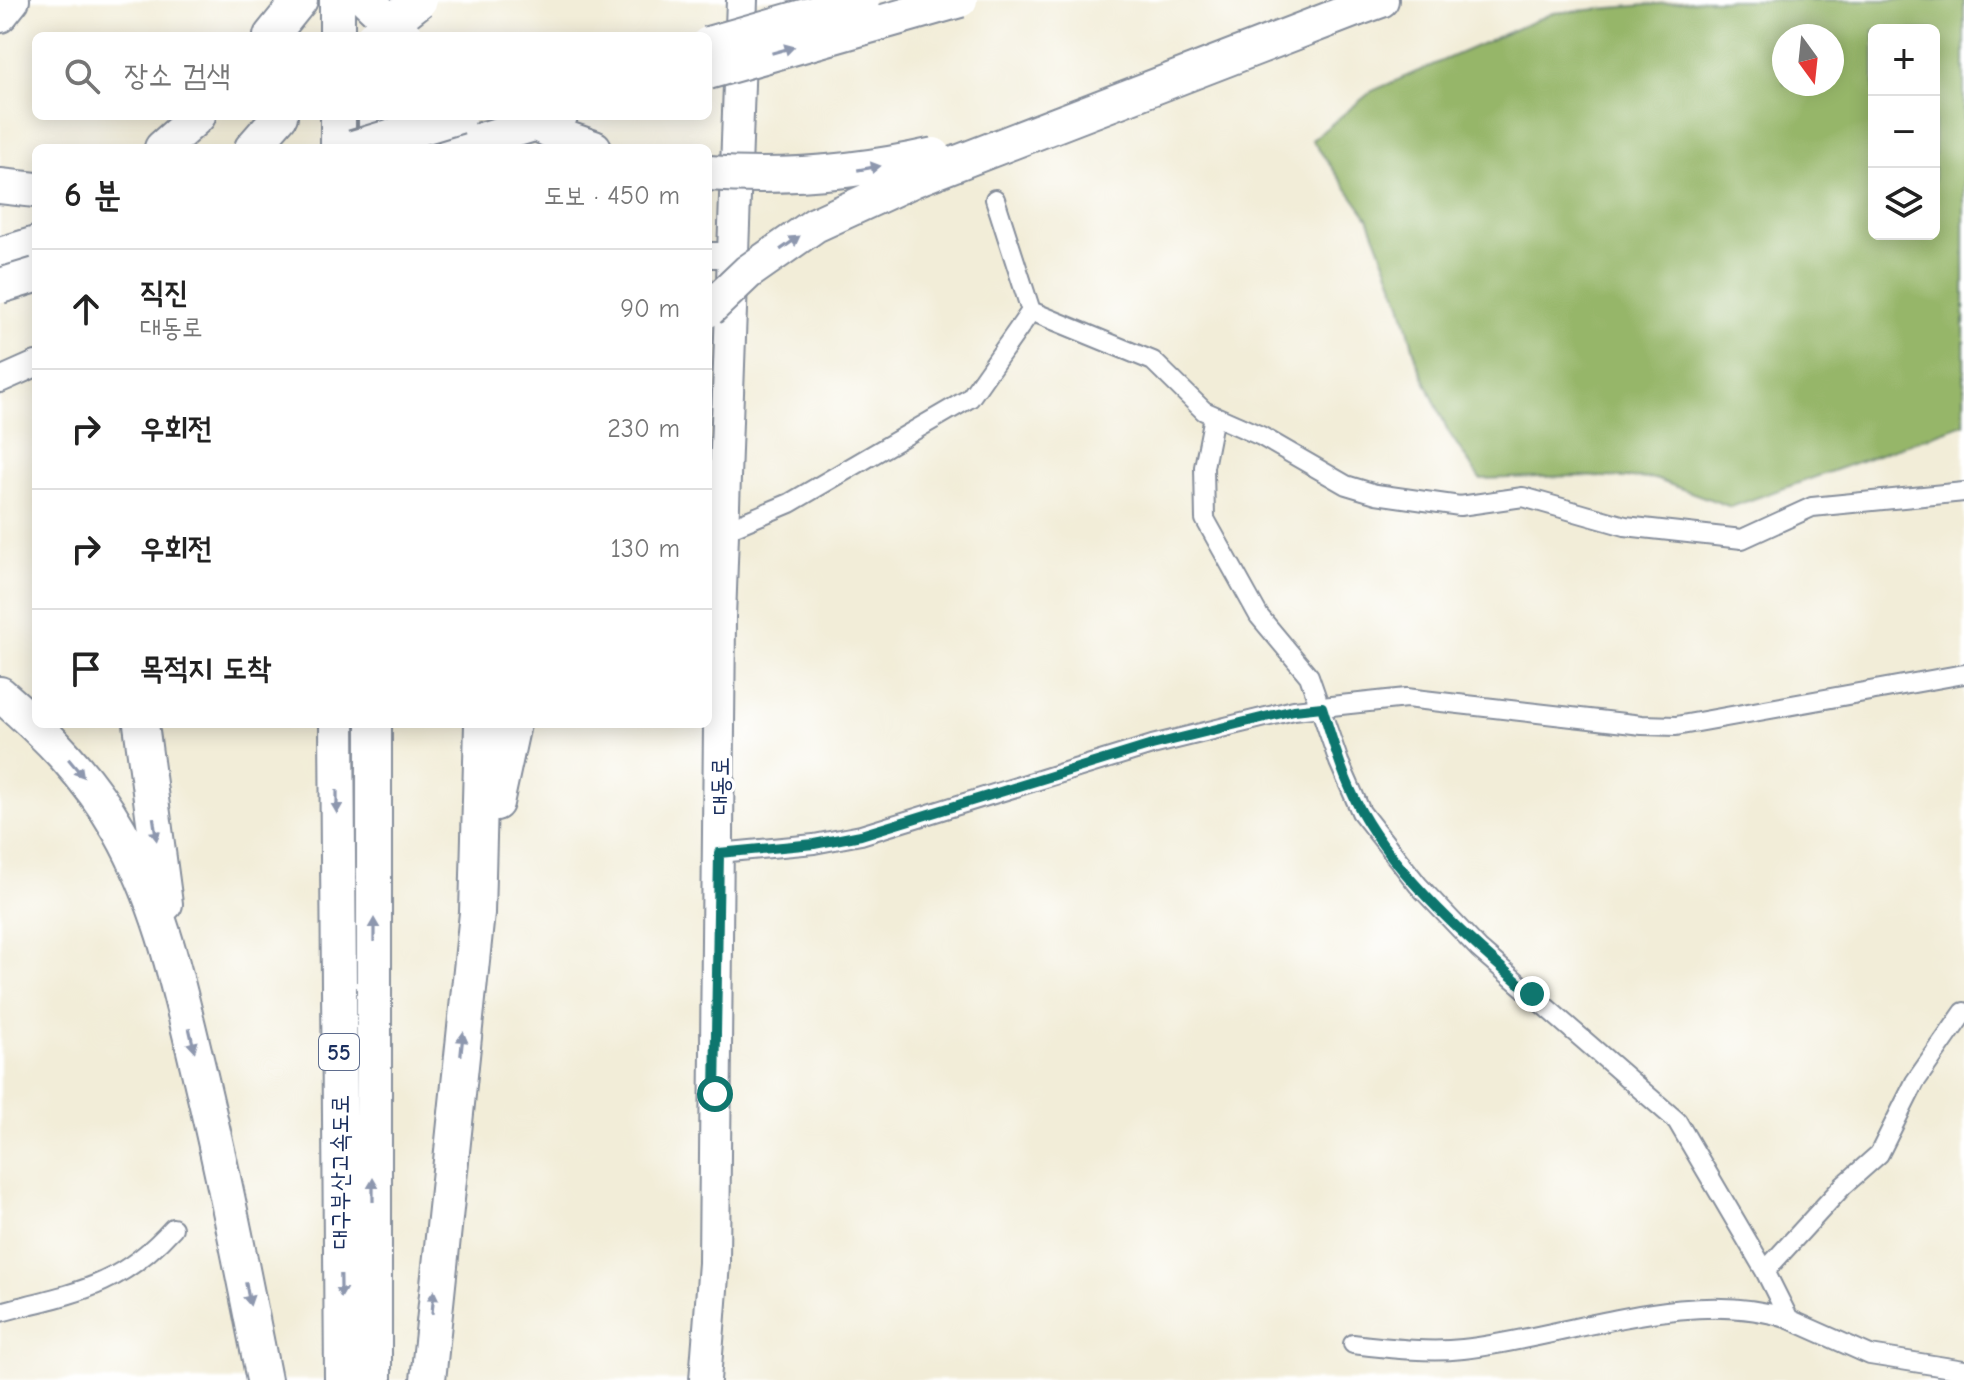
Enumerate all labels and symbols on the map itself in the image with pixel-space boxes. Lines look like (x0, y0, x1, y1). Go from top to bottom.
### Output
north arrow (1772, 24, 1844, 96)
one-way arrow (771, 44, 796, 56)
one-way arrow (857, 162, 882, 174)
one-way arrow (779, 236, 800, 251)
one-way arrow (67, 757, 84, 777)
street label: 대동로 (706, 757, 734, 815)
one-way arrow (331, 790, 343, 815)
one-way arrow (149, 817, 162, 842)
one-way arrow (368, 917, 380, 942)
route end (1514, 976, 1550, 1012)
one-way arrow (186, 1028, 198, 1053)
one-way arrow (456, 1031, 469, 1056)
road number: 55 (319, 1034, 359, 1070)
route start (697, 1076, 733, 1112)
street label: 대구부산고속도로 (326, 1095, 354, 1249)
one-way arrow (367, 1177, 379, 1202)
one-way arrow (334, 1274, 347, 1299)
one-way arrow (242, 1282, 254, 1307)
one-way arrow (427, 1289, 440, 1314)

